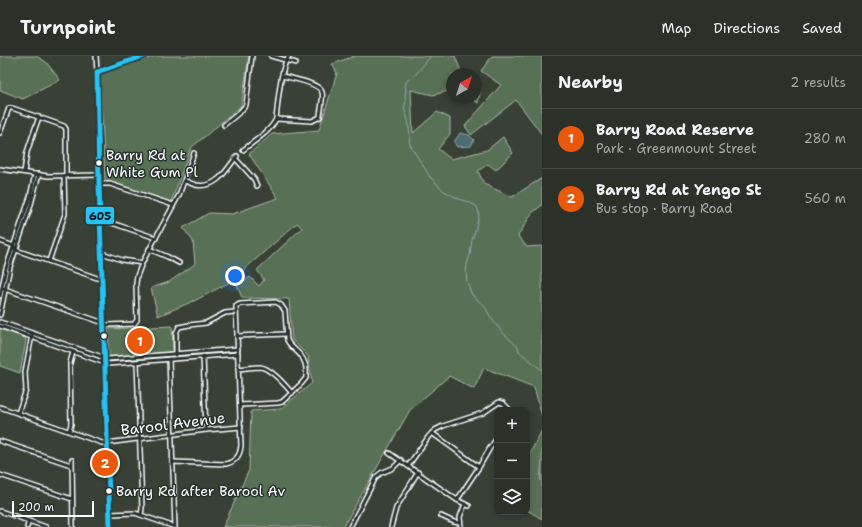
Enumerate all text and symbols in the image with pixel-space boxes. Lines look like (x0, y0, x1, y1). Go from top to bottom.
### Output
text: Turnpoint (20, 15, 116, 40)
text: Map (662, 19, 692, 37)
text: Directions (714, 19, 780, 37)
text: Saved (802, 19, 842, 37)
north arrow (446, 68, 482, 104)
text: Nearby (558, 71, 623, 93)
text: 2 results (790, 74, 846, 91)
text: Barry Road Reserve (596, 120, 754, 140)
text: 1 (568, 130, 574, 147)
text: 280 m (804, 130, 846, 147)
text: Park · Greenmount Street (596, 140, 757, 157)
place label: Barry Rd at White Gum Pl (106, 146, 199, 181)
marker: Barry Rd at White Gum Pl (94, 158, 104, 168)
text: Barry Rd at Yengo St (596, 180, 762, 200)
text: 2 (566, 190, 576, 207)
text: 560 m (805, 190, 846, 207)
text: Bus stop · Barry Road (596, 200, 733, 217)
line badge: 605 (85, 206, 115, 225)
text: 605 (89, 209, 111, 224)
your location (225, 266, 245, 286)
pin: 1 (127, 326, 153, 356)
unlabelled marker (99, 331, 109, 341)
map controls (494, 407, 530, 515)
button: + (494, 407, 530, 443)
street label: Barool Avenue (120, 408, 226, 440)
button: − (494, 443, 530, 479)
pin: 2 (92, 448, 118, 478)
button: layers (494, 479, 530, 515)
place label: Barry Rd after Barool Av (116, 482, 285, 500)
marker: Barry Rd after Barool Av (104, 486, 114, 496)
scale bar (12, 499, 94, 518)
text: 200 m (18, 500, 54, 515)

